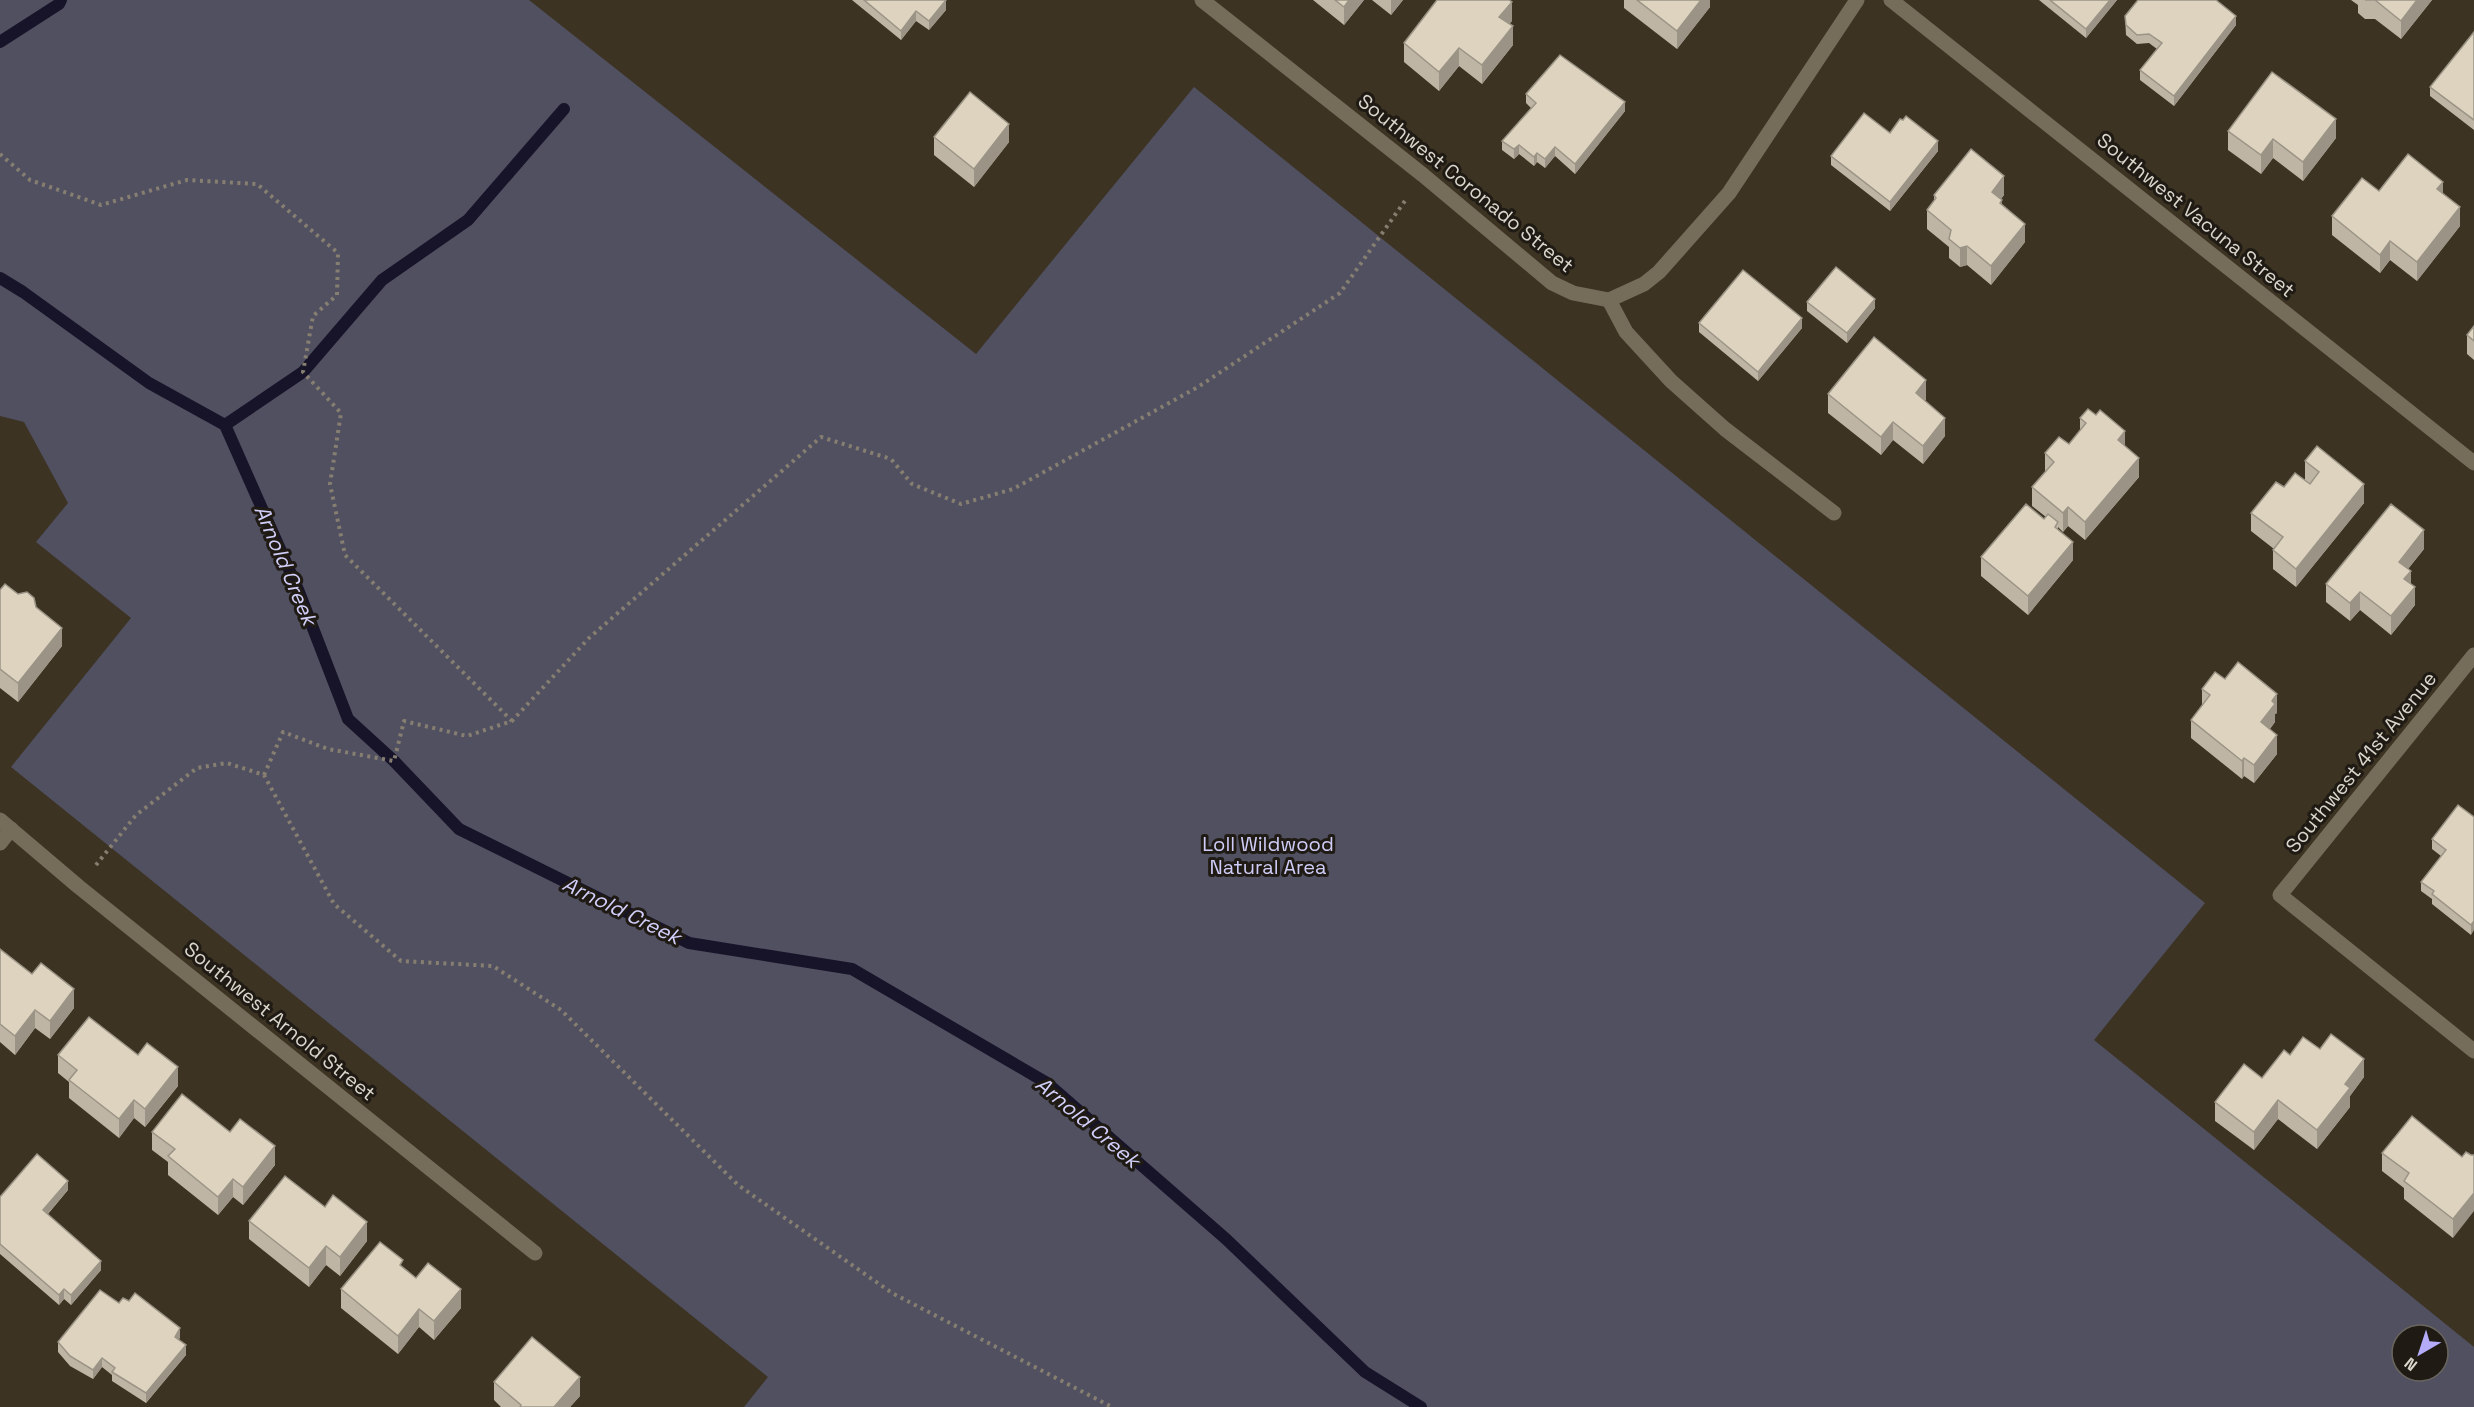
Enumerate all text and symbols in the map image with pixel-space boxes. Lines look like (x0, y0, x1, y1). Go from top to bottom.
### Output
street label: Southwest Coronado Street (1353, 88, 1579, 278)
street label: Southwest Vacuna Street (2092, 127, 2300, 303)
water label: Arnold Creek (249, 501, 325, 632)
street label: Southwest 41st Avenue (2280, 666, 2442, 858)
park label: Loll Wildwood Natural Area (1202, 831, 1334, 880)
water label: Arnold Creek (558, 870, 688, 951)
street label: Southwest Arnold Street (179, 936, 381, 1106)
water label: Arnold Creek (1030, 1070, 1148, 1175)
north arrow (2390, 1323, 2450, 1383)
text: N (2400, 1353, 2422, 1376)

